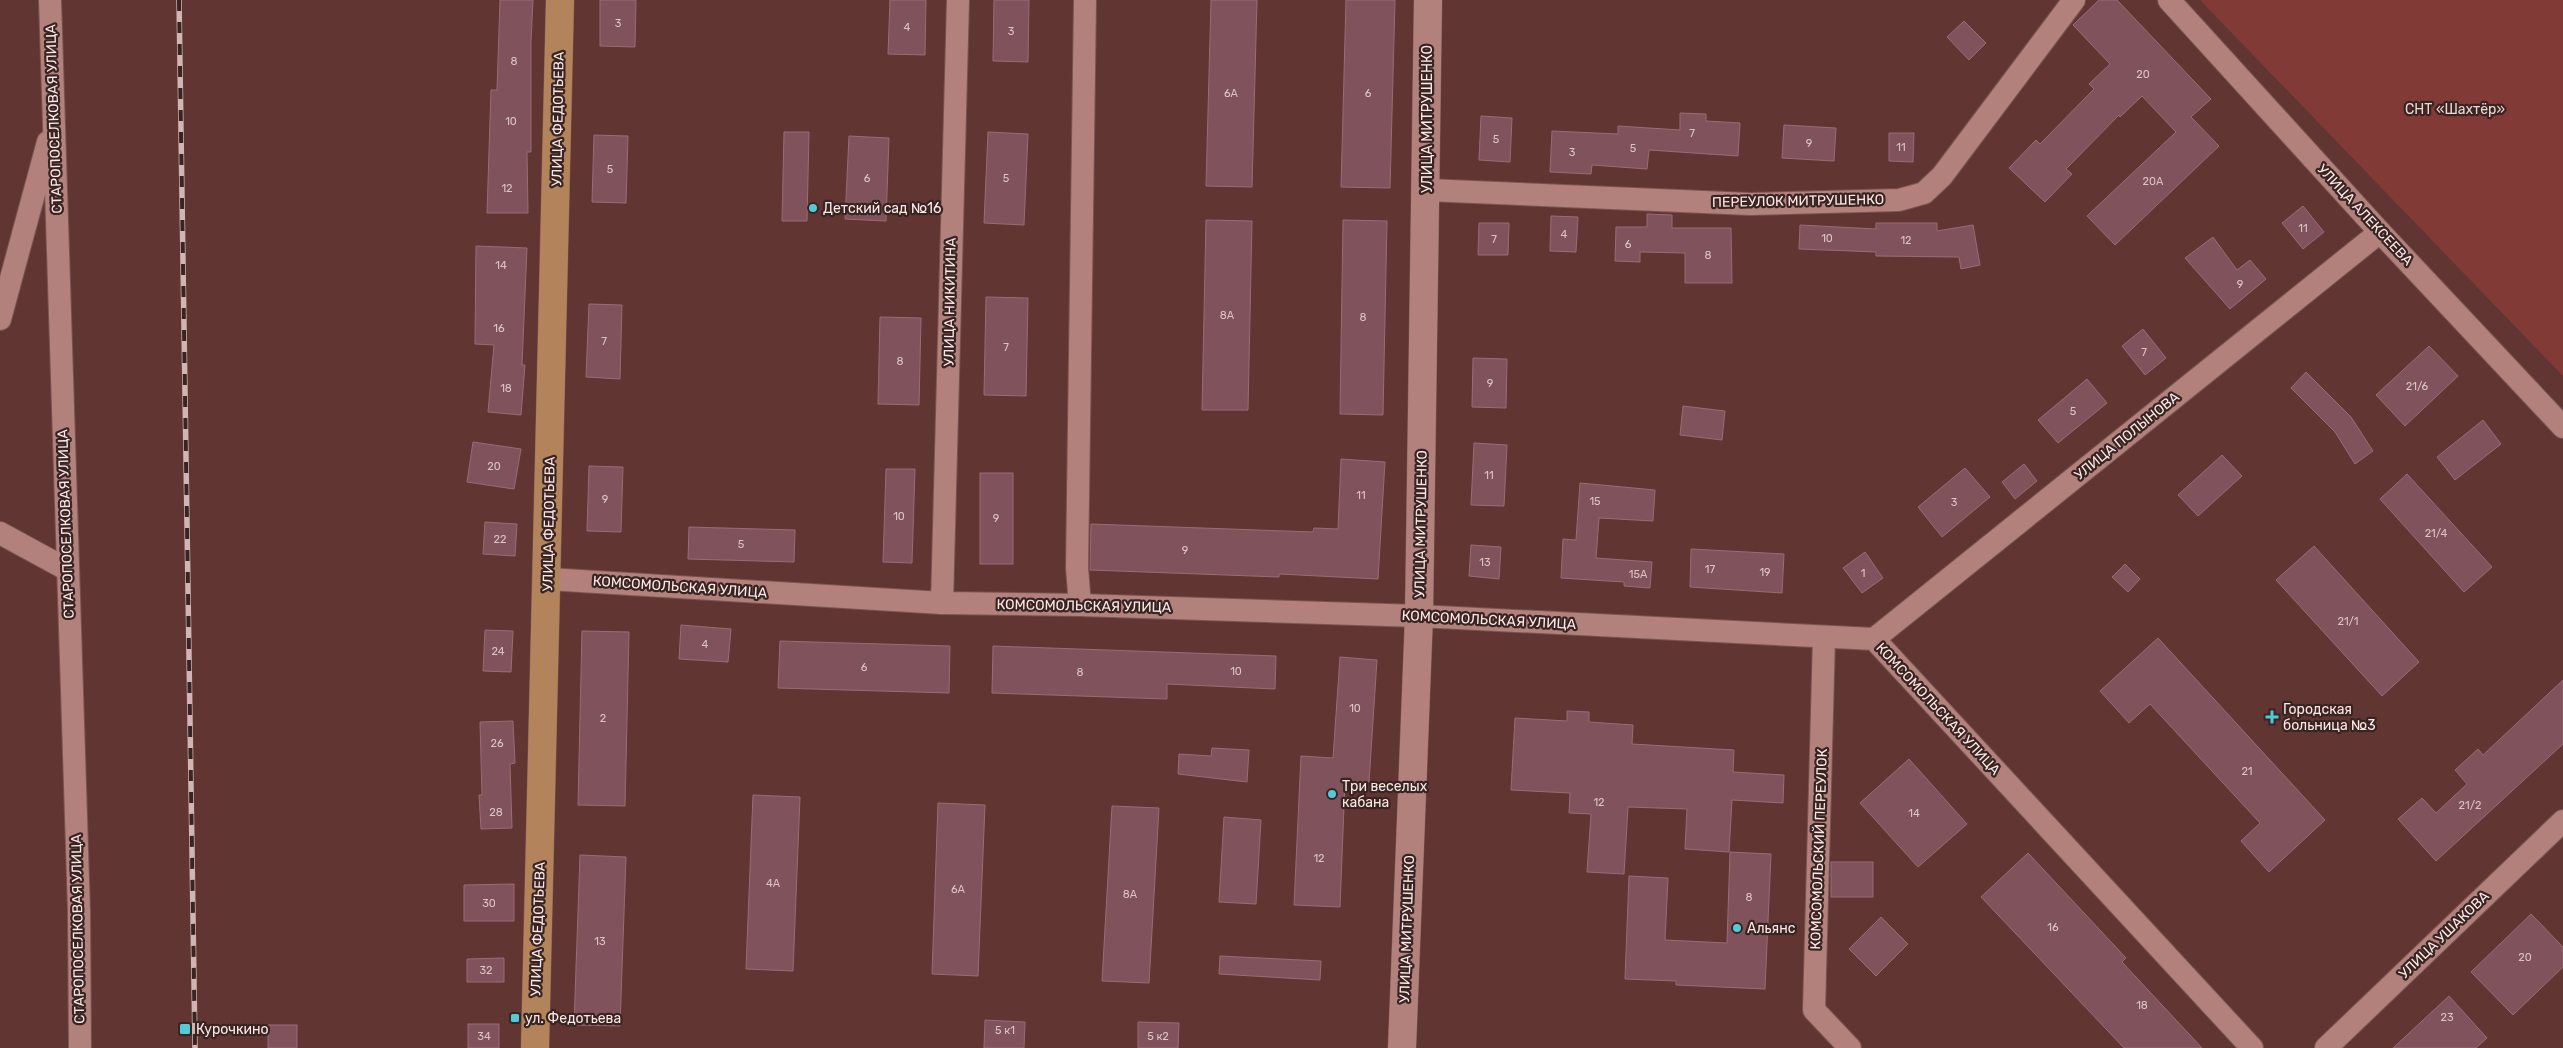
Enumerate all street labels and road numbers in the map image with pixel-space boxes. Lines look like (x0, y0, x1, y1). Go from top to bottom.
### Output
street label: СТАРОПОСЕЛКОВАЯ УЛИЦА (42, 23, 66, 214)
street label: УЛИЦА МИТРУШЕНКО (1419, 45, 1436, 193)
street label: УЛИЦА ФЕДОТЬЕВА (548, 51, 568, 187)
street label: УЛИЦА АЛЕКСЕЕВА (2314, 161, 2417, 270)
street label: ПЕРЕУЛОК МИТРУШЕНКО (1712, 191, 1884, 211)
street label: УЛИЦА НИКИТИНА (940, 237, 960, 367)
street label: УЛИЦА ПОЛЫНОВА (2071, 388, 2183, 484)
street label: СТАРОПОСЕЛКОВАЯ УЛИЦА (54, 428, 78, 619)
street label: УЛИЦА МИТРУШЕНКО (1411, 450, 1431, 598)
street label: УЛИЦА ФЕДОТЬЕВА (539, 456, 559, 592)
street label: КОМСОМОЛЬСКАЯ УЛИЦА (592, 572, 768, 602)
street label: КОМСОМОЛЬСКАЯ УЛИЦА (997, 596, 1172, 616)
street label: КОМСОМОЛЬСКАЯ УЛИЦА (1401, 607, 1577, 633)
street label: КОМСОМОЛЬСКАЯ УЛИЦА (1872, 639, 2004, 779)
street label: КОМСОМОЛЬСКИЙ ПЕРЕУЛОК (1806, 748, 1831, 950)
street label: СТАРОПОСЕЛКОВАЯ УЛИЦА (68, 834, 88, 1024)
street label: УЛИЦА МИТРУШЕНКО (1396, 855, 1418, 1003)
street label: УЛИЦА ФЕДОТЬЕВА (527, 861, 549, 997)
street label: УЛИЦА УШАКОВА (2395, 887, 2493, 982)

